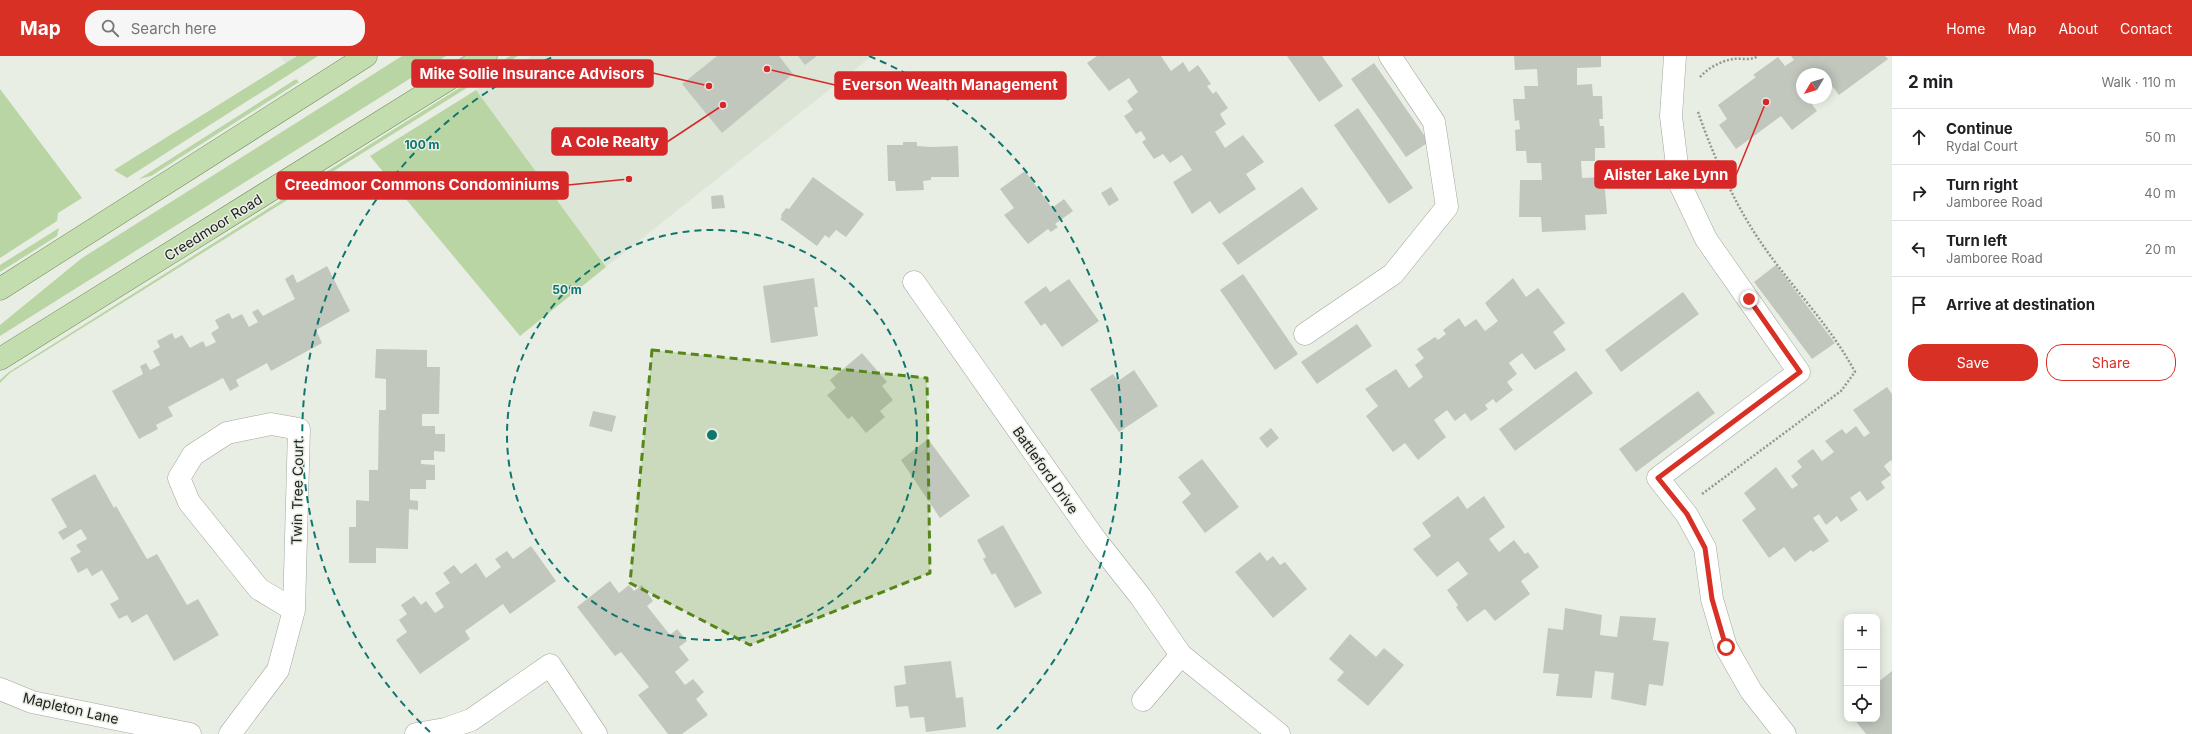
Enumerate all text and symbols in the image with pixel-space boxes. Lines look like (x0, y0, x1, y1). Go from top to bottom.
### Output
search box (85, 10, 365, 46)
text: Map (20, 17, 61, 40)
icon: search (99, 17, 121, 39)
text: Search here (131, 19, 216, 38)
text: Home (1946, 20, 1985, 37)
text: Map (2007, 20, 2037, 37)
text: About (2059, 20, 2098, 37)
text: Contact (2120, 20, 2172, 37)
callout: Mike Sollie Insurance Advisors (412, 60, 653, 87)
text: Mike Sollie Insurance Advisors (420, 64, 644, 83)
north arrow (1796, 68, 1832, 104)
callout: Everson Wealth Management (835, 72, 1066, 99)
text: 2 min (1908, 72, 1953, 92)
text: Walk · 110 m (2101, 74, 2176, 90)
text: Everson Wealth Management (842, 75, 1058, 94)
text: Continue (1946, 119, 2013, 138)
icon: ahead (1908, 126, 1930, 148)
callout: A Cole Realty (552, 128, 667, 155)
text: 50 m (2145, 129, 2176, 145)
text: A Cole Realty (561, 132, 659, 151)
text: 100 m (404, 137, 440, 152)
text: Rydal Court (1946, 138, 2018, 154)
callout: Alister Lake Lynn (1595, 161, 1736, 188)
text: Alister Lake Lynn (1604, 165, 1728, 184)
callout: Creedmoor Commons Condominiums (277, 172, 568, 199)
text: Creedmoor Commons Condominiums (285, 175, 559, 194)
text: Turn right (1946, 175, 2018, 194)
icon: right (1908, 182, 1930, 204)
text: 40 m (2144, 185, 2176, 201)
street label: Creedmoor Road (161, 190, 265, 264)
text: Jamboree Road (1946, 194, 2043, 210)
text: Turn left (1946, 231, 2007, 250)
icon: left (1908, 238, 1930, 260)
text: 20 m (2145, 241, 2176, 257)
text: Jamboree Road (1946, 250, 2043, 266)
text: 50 m (552, 282, 582, 297)
route end (1740, 290, 1758, 308)
icon: arrive (1908, 294, 1930, 316)
text: Arrive at destination (1946, 295, 2095, 314)
button: Save (1908, 344, 2038, 381)
button: Share (2046, 344, 2176, 381)
street label: Battleford Drive (1010, 423, 1082, 517)
centre of rings (705, 428, 719, 442)
street label: Twin Tree Court (288, 439, 306, 545)
map controls (1844, 614, 1880, 722)
button: + (1844, 614, 1880, 650)
route start (1717, 638, 1735, 656)
button: − (1844, 650, 1880, 686)
button: locate (1844, 686, 1880, 722)
street label: Mapleton Lane (21, 689, 121, 727)

